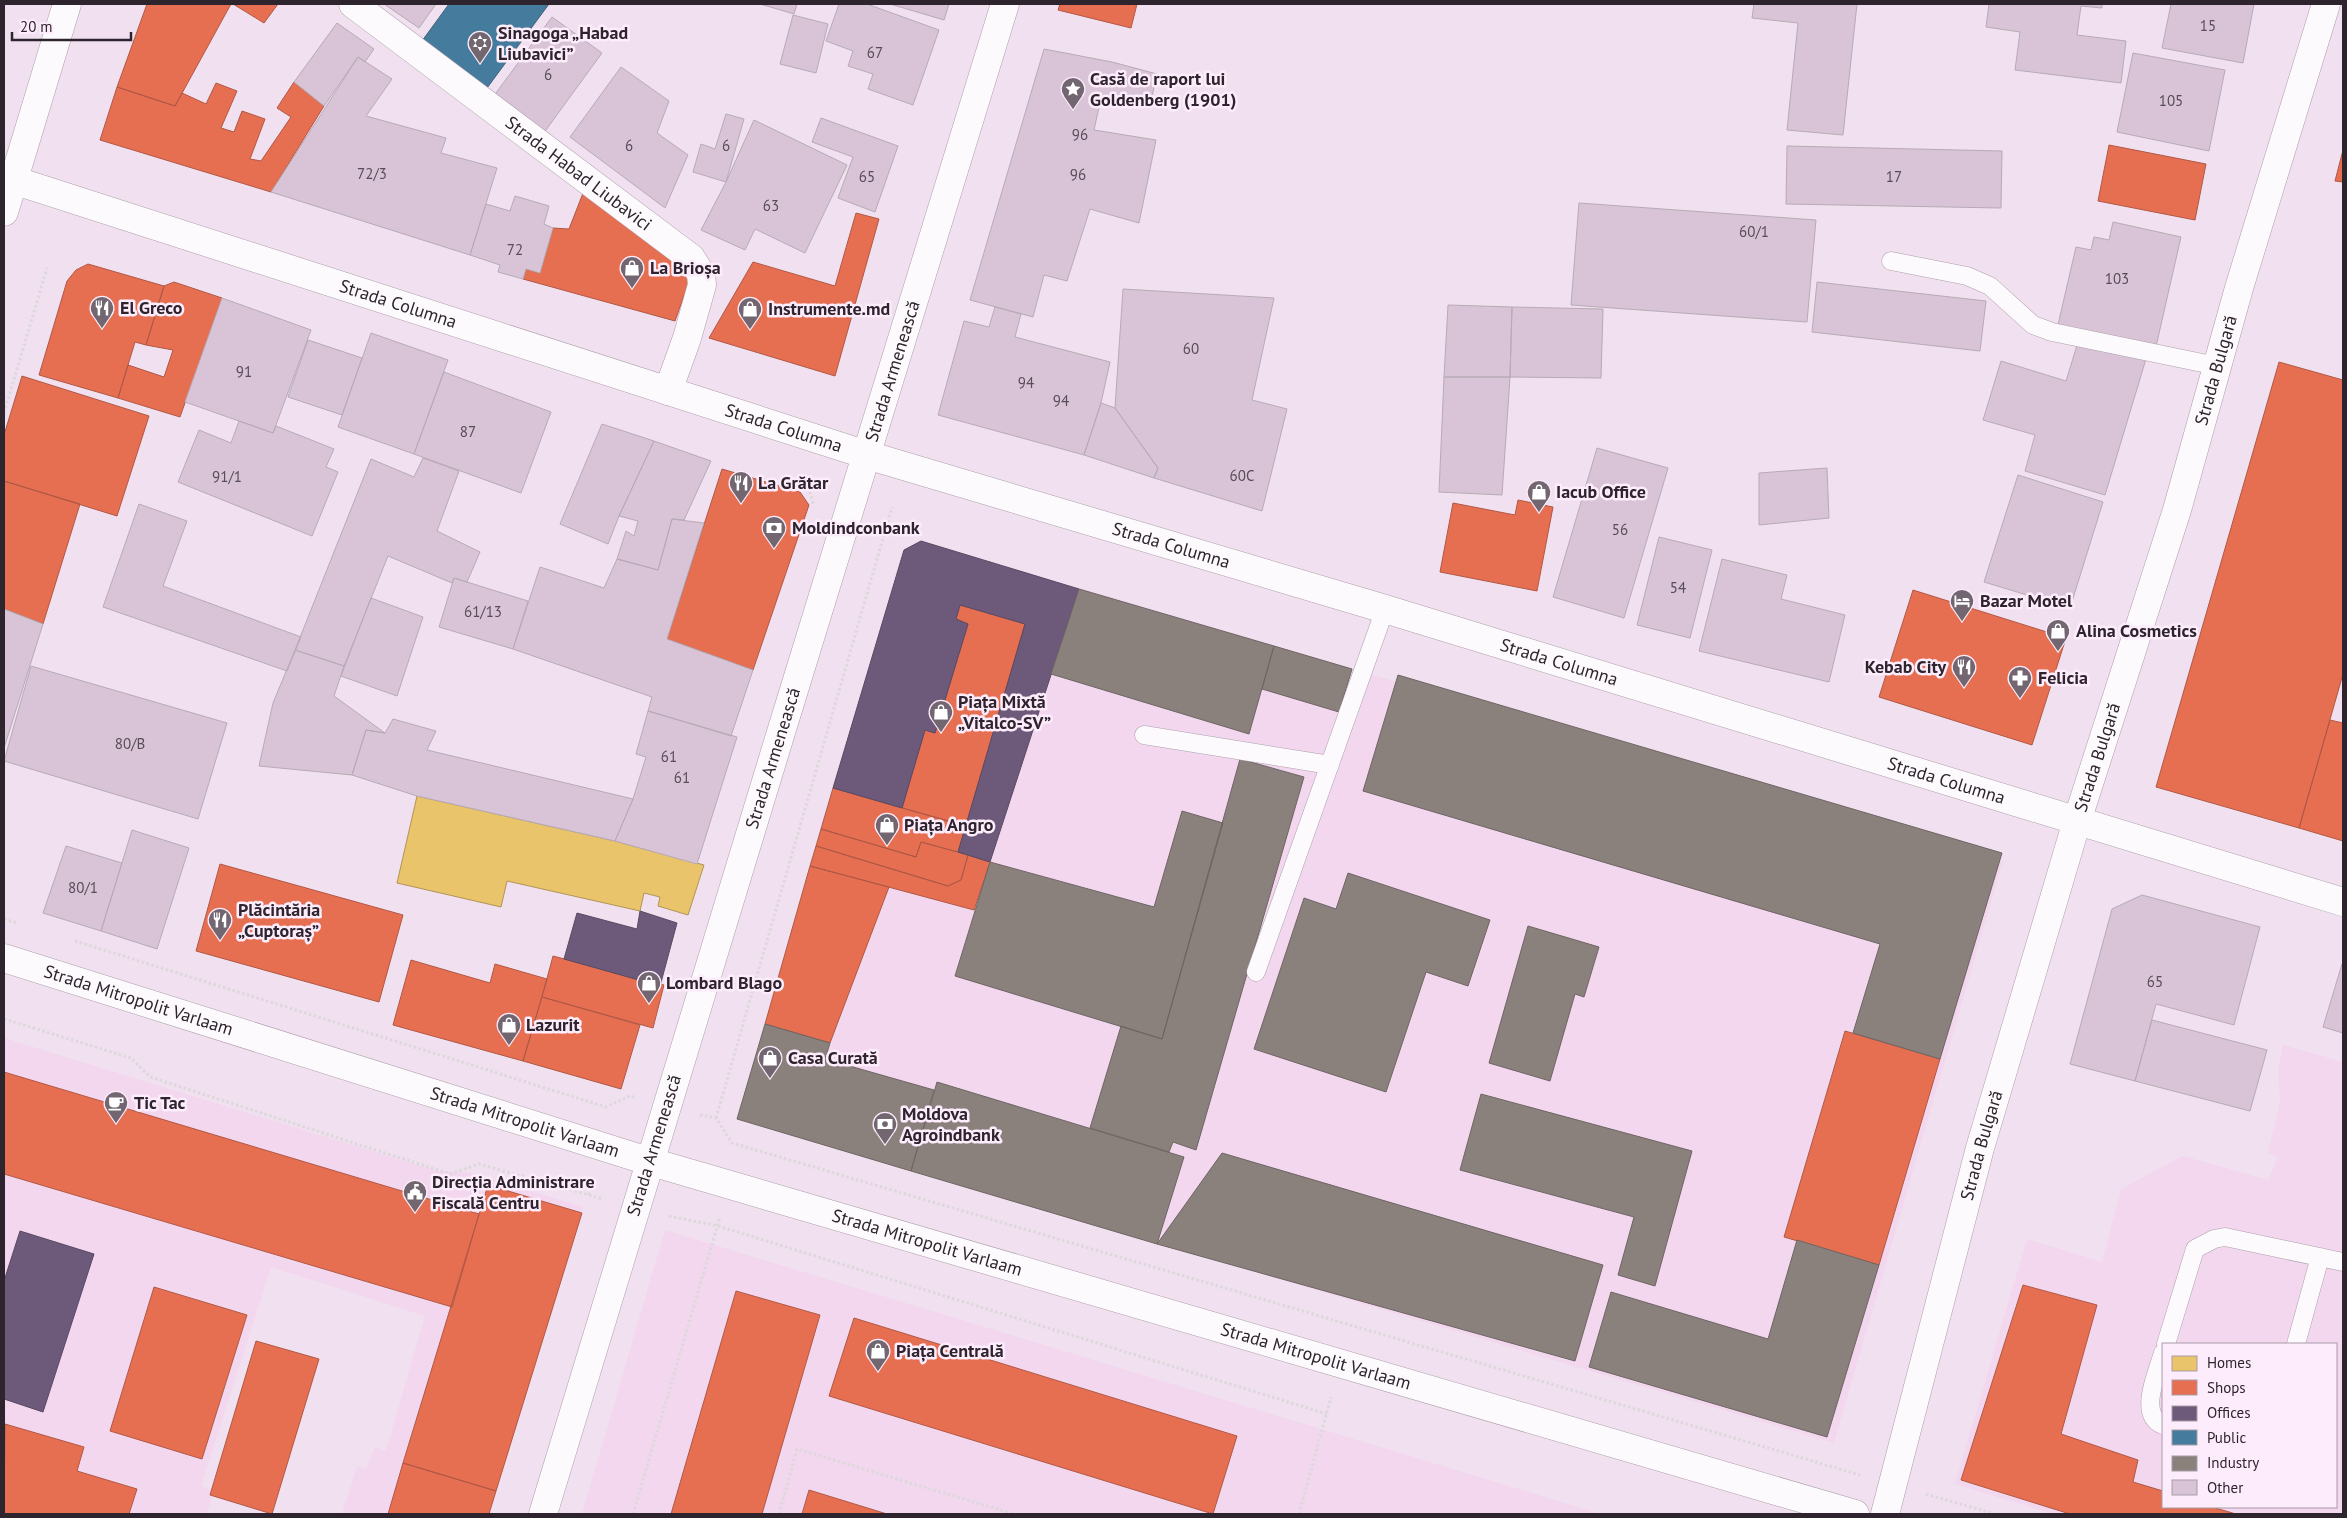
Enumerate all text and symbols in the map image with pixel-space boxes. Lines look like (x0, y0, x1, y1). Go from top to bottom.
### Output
scale bar (12, 10, 131, 42)
house number: 15 (2200, 16, 2216, 35)
text: 20 m (20, 17, 53, 36)
place label: Sinagoga „Habad Liubavici” (498, 21, 628, 65)
synagogue icon: Sinagoga „Habad Liubavici” (467, 30, 493, 64)
house number: 67 (867, 43, 883, 62)
house number: 6 (544, 65, 552, 84)
place label: Casă de raport lui Goldenberg (1901) (1090, 67, 1236, 111)
place icon: Casă de raport lui Goldenberg (1901) (1060, 76, 1086, 110)
house number: 105 (2159, 91, 2183, 110)
street label: Strada Habad Liubavici (501, 111, 657, 235)
house number: 96 (1072, 125, 1088, 144)
house number: 6 (625, 136, 633, 155)
house number: 6 (722, 136, 730, 155)
house number: 72/3 (357, 164, 387, 183)
house number: 96 (1070, 165, 1086, 184)
house number: 65 (859, 167, 875, 186)
house number: 17 (1886, 167, 1902, 186)
house number: 63 (763, 196, 779, 215)
house number: 60/1 (1739, 222, 1769, 241)
house number: 72 (507, 240, 523, 259)
shop icon: La Brioșa (619, 255, 645, 289)
place label: La Brioșa (650, 256, 721, 279)
house number: 103 (2105, 269, 2129, 288)
street label: Strada Columna (337, 274, 460, 333)
restaurant icon: El Greco (89, 295, 115, 329)
place label: El Greco (120, 296, 183, 319)
shop icon: Instrumente.md (737, 296, 763, 330)
place label: Instrumente.md (768, 297, 890, 320)
street label: Strada Armenească (859, 298, 925, 445)
street label: Strada Bulgară (2189, 312, 2242, 428)
house number: 60 (1183, 339, 1199, 358)
house number: 91 (236, 362, 252, 381)
house number: 94 (1018, 373, 1034, 392)
house number: 94 (1053, 391, 1069, 410)
street label: Strada Columna (722, 398, 845, 457)
house number: 87 (460, 422, 476, 441)
house number: 60C (1230, 466, 1254, 485)
house number: 91/1 (212, 467, 242, 486)
restaurant icon: La Grătar (728, 470, 754, 504)
place label: La Grătar (758, 471, 829, 494)
shop icon: Iacub Office (1526, 479, 1552, 513)
place label: Iacub Office (1556, 480, 1646, 503)
bank icon: Moldindconbank (761, 515, 787, 549)
place label: Moldindconbank (792, 516, 920, 539)
street label: Strada Columna (1110, 517, 1233, 573)
house number: 56 (1612, 520, 1628, 539)
house number: 54 (1670, 578, 1686, 597)
hotel icon: Bazar Motel (1949, 588, 1975, 622)
place label: Bazar Motel (1980, 589, 2073, 612)
house number: 61/13 (464, 602, 502, 621)
shop icon: Alina Cosmetics (2045, 618, 2071, 652)
place label: Alina Cosmetics (2076, 619, 2197, 642)
street label: Strada Columna (1497, 633, 1621, 691)
restaurant icon: Kebab City (1951, 654, 1977, 688)
place label: Kebab City (1865, 655, 1946, 678)
pharmacy icon: Felicia (2007, 665, 2033, 699)
place label: Felicia (2038, 666, 2088, 689)
street label: Strada Armenească (740, 685, 805, 832)
place label: Piața Mixtă „Vitalco-SV” (958, 690, 1051, 734)
shop icon: Piața Mixtă „Vitalco-SV” (928, 699, 954, 733)
street label: Strada Bulgară (2069, 700, 2125, 815)
house number: 80/B (115, 734, 145, 753)
house number: 61 (661, 747, 677, 766)
street label: Strada Columna (1885, 751, 2008, 809)
house number: 61 (674, 768, 690, 787)
shop icon: Piața Angro (874, 812, 900, 846)
place label: Piața Angro (904, 813, 994, 836)
house number: 80/1 (68, 878, 98, 897)
place label: Plăcintăria „Cuptoraș” (238, 898, 320, 942)
restaurant icon: Plăcintăria „Cuptoraș” (207, 907, 233, 941)
street label: Strada Mitropolit Varlaam (41, 959, 236, 1041)
shop icon: Lombard Blago (636, 970, 662, 1004)
place label: Lombard Blago (666, 971, 782, 994)
house number: 65 (2147, 972, 2163, 991)
shop icon: Lazurit (496, 1012, 522, 1046)
place label: Lazurit (526, 1013, 580, 1036)
shop icon: Casa Curată (757, 1045, 783, 1079)
place label: Casa Curată (788, 1046, 878, 1069)
street label: Strada Armenească (621, 1072, 686, 1219)
street label: Strada Mitropolit Varlaam (427, 1081, 622, 1162)
street label: Strada Bulgară (1955, 1088, 2007, 1203)
cafe icon: Tic Tac (103, 1090, 129, 1124)
place label: Tic Tac (134, 1091, 186, 1114)
place label: Moldova Agroindbank (902, 1102, 1000, 1146)
bank icon: Moldova Agroindbank (872, 1111, 898, 1145)
place label: Direcția Administrare Fiscală Centru (432, 1170, 595, 1214)
public building icon: Direcția Administrare Fiscală Centru (402, 1179, 428, 1213)
street label: Strada Mitropolit Varlaam (829, 1203, 1025, 1281)
street label: Strada Mitropolit Varlaam (1218, 1317, 1414, 1395)
shop icon: Piața Centrală (865, 1338, 891, 1372)
place label: Piața Centrală (896, 1339, 1004, 1362)
legend (2162, 1343, 2337, 1508)
text: Homes (2207, 1353, 2251, 1372)
text: Shops (2207, 1378, 2246, 1397)
text: Offices (2207, 1403, 2251, 1422)
text: Public (2207, 1428, 2246, 1447)
text: Industry (2207, 1453, 2259, 1472)
text: Other (2207, 1478, 2243, 1497)

